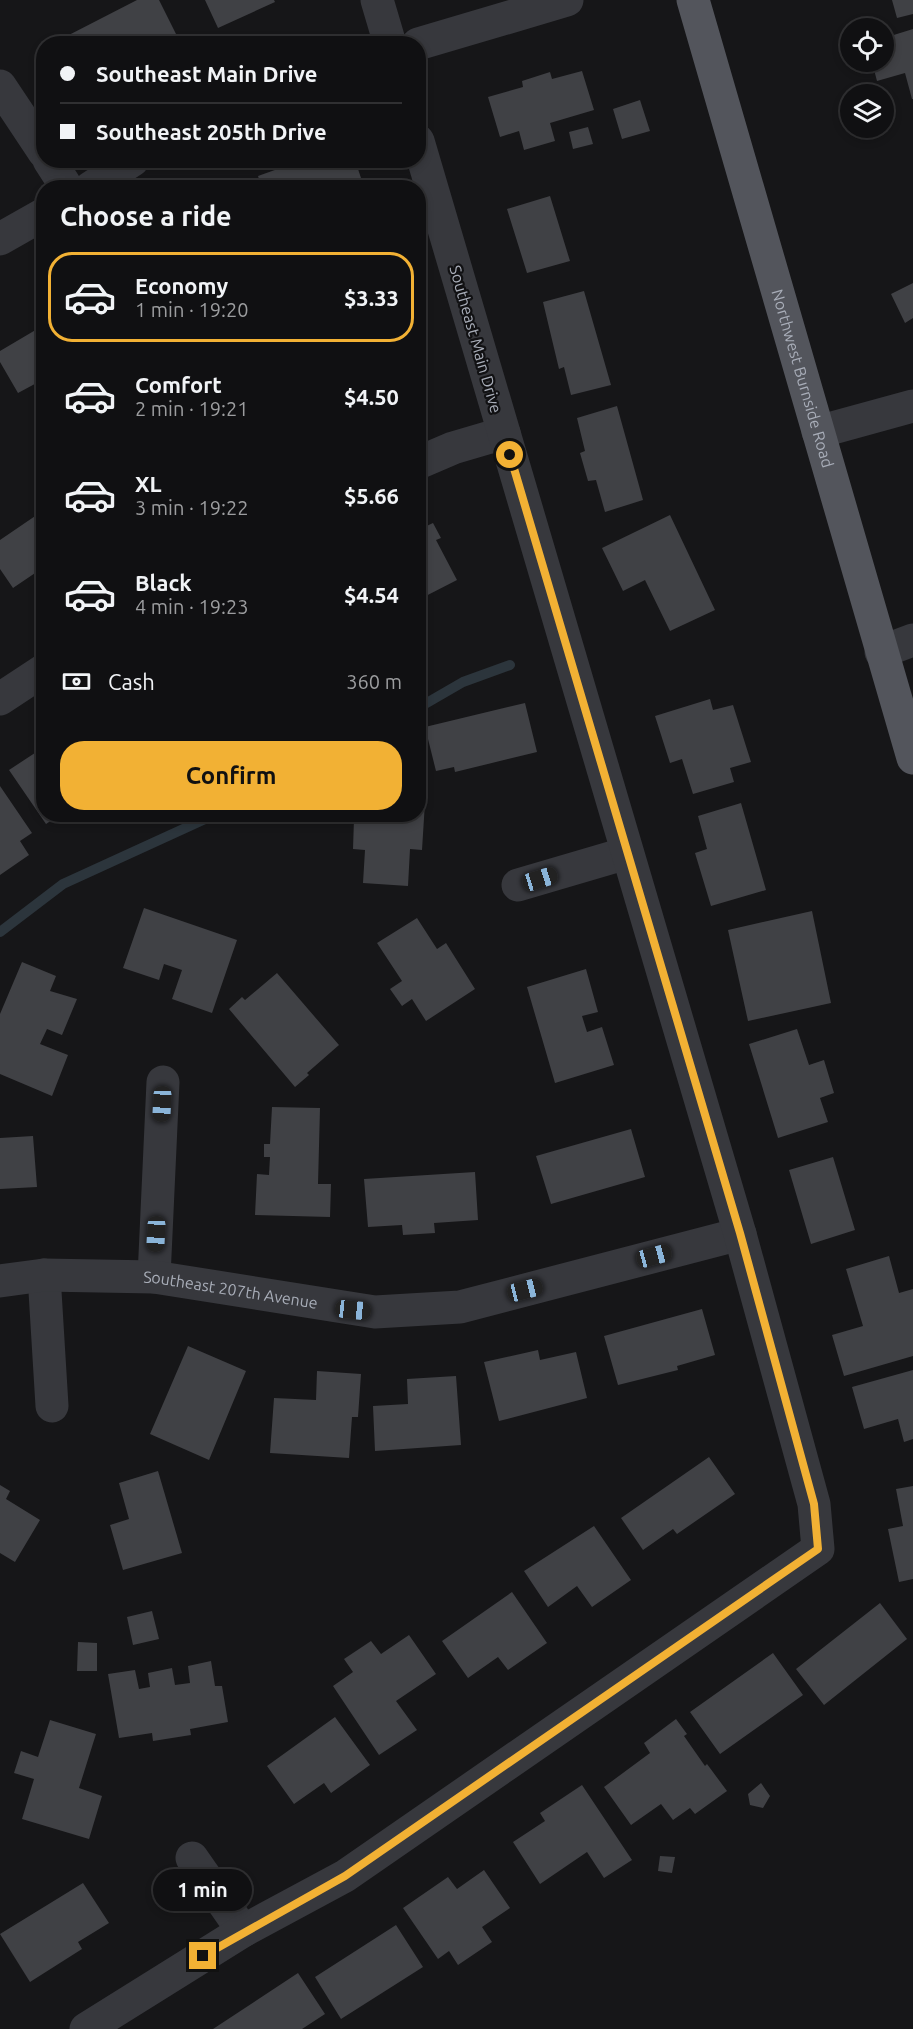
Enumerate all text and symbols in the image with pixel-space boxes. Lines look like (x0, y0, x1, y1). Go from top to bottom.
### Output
map controls (840, 18, 894, 138)
button: locate (840, 18, 894, 72)
text: Southeast Main Drive (96, 61, 318, 86)
button: layers (840, 84, 894, 138)
text: Southeast 205th Drive (96, 119, 327, 144)
text: Choose a ride (60, 201, 232, 231)
street label: Southeast Main Drive (446, 263, 506, 415)
icon: car (63, 270, 117, 324)
text: Economy (135, 273, 228, 298)
text: $3.33 (344, 285, 399, 310)
street label: Northwest Burnside Road (768, 287, 837, 470)
text: 1 min · 19:20 (135, 298, 249, 321)
icon: car (63, 369, 117, 423)
text: Comfort (135, 372, 222, 397)
text: $4.50 (344, 384, 399, 409)
text: 2 min · 19:21 (135, 397, 249, 420)
route start (496, 441, 523, 468)
icon: car (63, 468, 117, 522)
text: XL (135, 471, 162, 496)
text: $5.66 (344, 483, 399, 508)
text: 3 min · 19:22 (135, 496, 249, 519)
icon: car (63, 567, 117, 621)
text: Black (135, 570, 192, 595)
text: $4.54 (344, 582, 399, 607)
text: 4 min · 19:23 (135, 595, 249, 618)
icon: cash (60, 665, 93, 698)
text: Cash (108, 669, 155, 694)
text: 360 m (346, 670, 402, 693)
button: Confirm (60, 741, 402, 810)
car (520, 865, 560, 893)
car (152, 1086, 172, 1122)
car (146, 1216, 166, 1252)
car (634, 1243, 674, 1269)
street label: Southeast 207th Avenue (143, 1268, 319, 1312)
car (505, 1277, 545, 1303)
car (334, 1299, 372, 1321)
callout: 1 min (154, 1869, 252, 1911)
text: 1 min (177, 1878, 228, 1901)
route end (189, 1942, 216, 1969)

